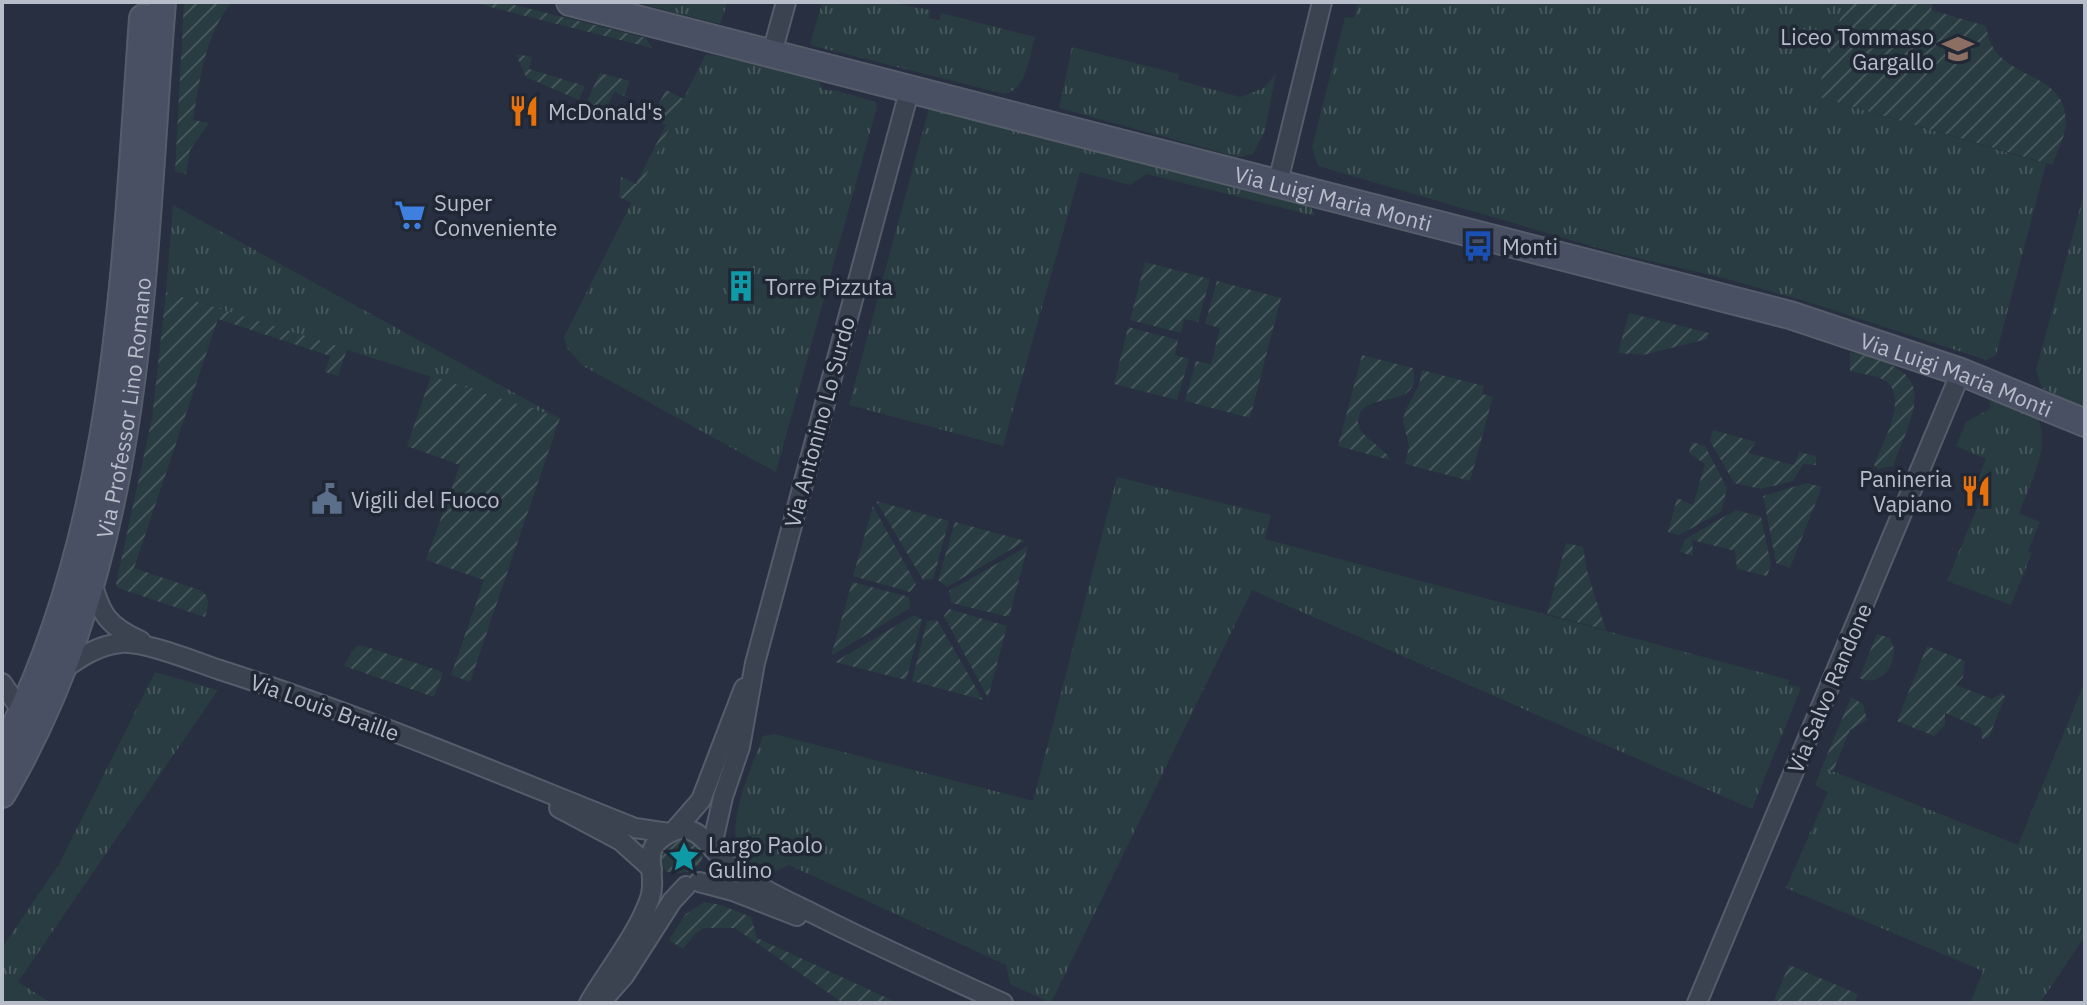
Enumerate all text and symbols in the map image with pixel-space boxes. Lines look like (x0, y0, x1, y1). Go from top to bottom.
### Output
place label: Liceo Tommaso Gargallo (1780, 22, 1934, 76)
school or university icon: Liceo Tommaso Gargallo (1941, 32, 1975, 66)
restaurant icon: McDonald's (507, 94, 541, 128)
place label: McDonald's (548, 97, 663, 126)
street label: Via Luigi Maria Monti (1231, 159, 1435, 237)
place label: Super Conveniente (434, 188, 557, 242)
supermarket icon: Super Conveniente (393, 198, 427, 232)
bus stop icon: Monti (1461, 229, 1495, 263)
place label: Monti (1502, 232, 1558, 261)
building icon: Torre Pizzuta (724, 269, 758, 303)
place label: Torre Pizzuta (765, 272, 893, 301)
street label: Via Professor Lino Romano (89, 276, 157, 541)
street label: Via Antonino Lo Surdo (777, 313, 861, 531)
street label: Via Luigi Maria Monti (1856, 325, 2057, 423)
place label: Panineria Vapiano (1859, 464, 1952, 518)
restaurant icon: Panineria Vapiano (1959, 474, 1993, 508)
public building icon: Vigili del Fuoco (310, 482, 344, 516)
place label: Vigili del Fuoco (351, 485, 500, 514)
street label: Via Salvo Randone (1780, 599, 1878, 777)
street label: Via Louis Braille (247, 667, 403, 747)
place label: Largo Paolo Gulino (708, 830, 823, 884)
place icon: Largo Paolo Gulino (667, 840, 701, 874)

